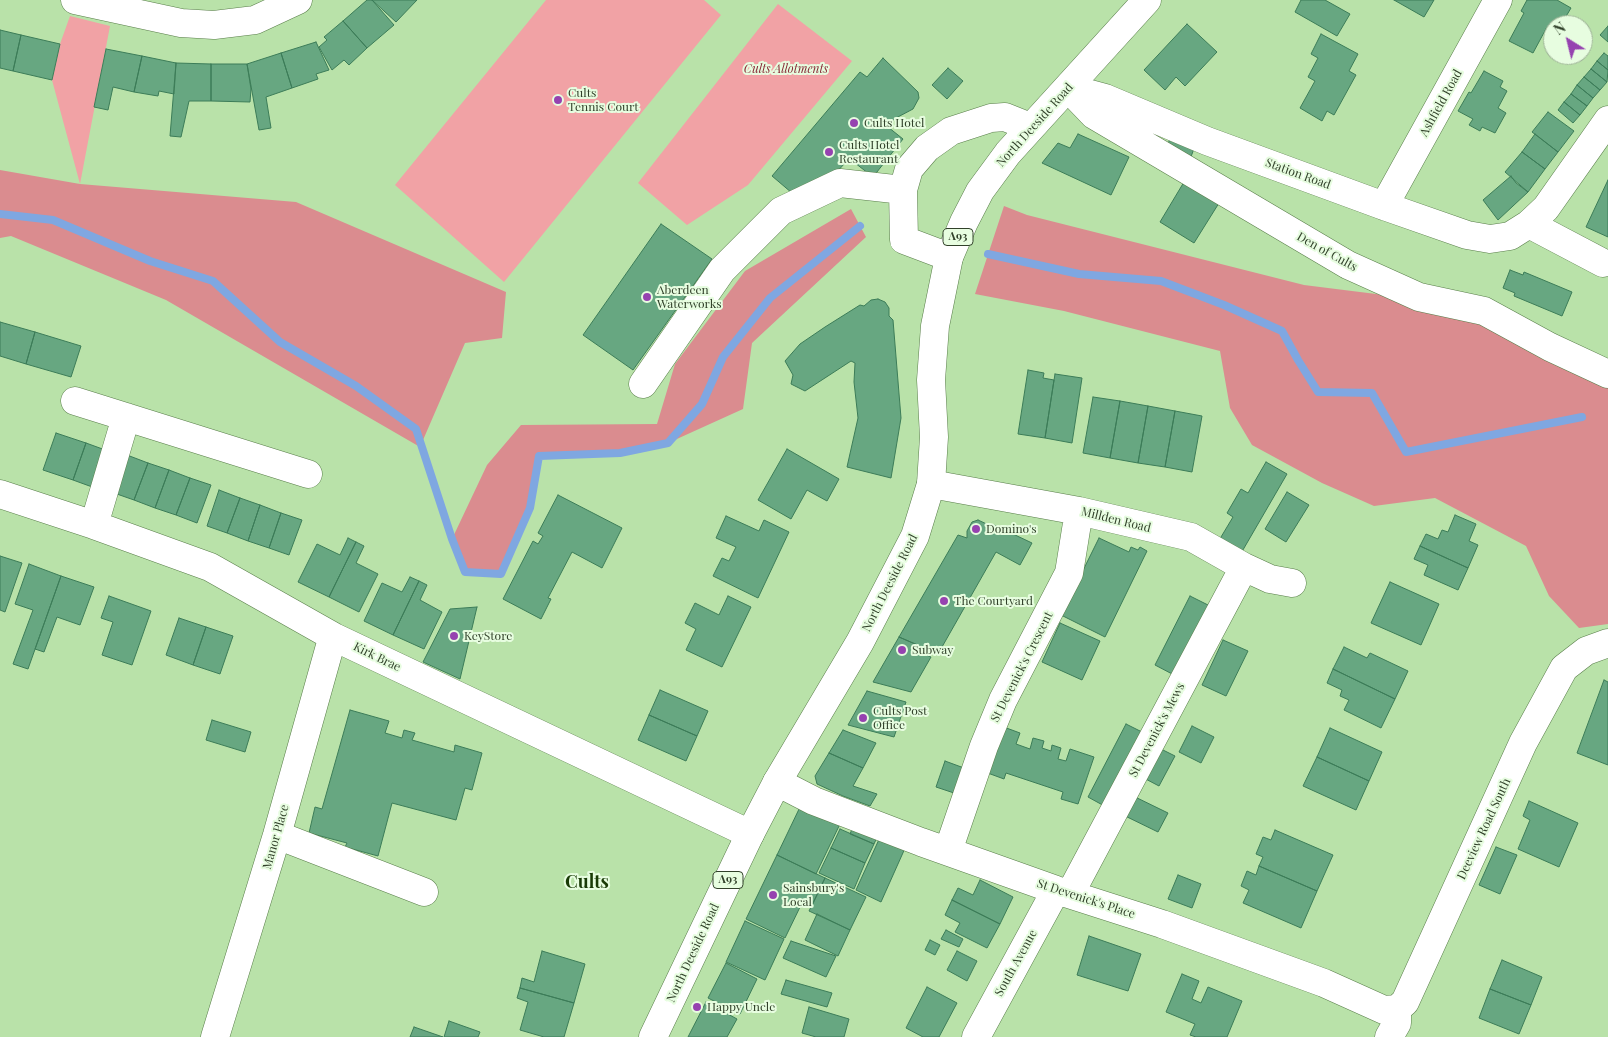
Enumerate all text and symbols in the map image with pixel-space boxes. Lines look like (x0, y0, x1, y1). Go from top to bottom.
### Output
north arrow (1543, 15, 1593, 65)
text: N (1550, 18, 1569, 39)
park label: Cults Allotments (744, 62, 828, 76)
street label: Ashfield Road (1417, 67, 1465, 139)
street label: North Deeside Road (994, 80, 1076, 170)
place label: Cults Tennis Court (568, 86, 639, 114)
marker: Cults Tennis Court (552, 94, 564, 106)
place label: Cults Hotel (864, 116, 924, 130)
marker: Cults Hotel (848, 117, 860, 129)
place label: Cults Hotel Restaurant (839, 138, 899, 166)
marker: Cults Hotel Restaurant (823, 146, 835, 158)
street label: Station Road (1263, 156, 1333, 192)
road number: A93 (943, 228, 973, 246)
street label: Den of Cults (1294, 230, 1360, 274)
place label: Aberdeen Waterworks (657, 283, 722, 311)
marker: Aberdeen Waterworks (641, 291, 653, 303)
street label: Millden Road (1080, 504, 1152, 536)
place label: Domino's (986, 522, 1037, 536)
marker: Domino's (970, 523, 982, 535)
street label: North Deeside Road (859, 532, 921, 634)
place label: The Courtyard (954, 594, 1033, 608)
marker: The Courtyard (938, 595, 950, 607)
street label: St Devenick's Crescent (988, 609, 1056, 725)
place label: KeyStore (464, 629, 512, 643)
marker: KeyStore (448, 630, 460, 642)
street label: Kirk Brae (351, 639, 403, 675)
place label: Subway (912, 643, 953, 657)
marker: Subway (896, 644, 908, 656)
street label: St Devenick's Mews (1126, 680, 1188, 780)
place label: Cults Post Office (873, 704, 927, 732)
marker: Cults Post Office (857, 712, 869, 724)
street label: Deeview Road South (1454, 776, 1514, 882)
street label: Manor Place (260, 803, 292, 871)
district label: Cults (565, 871, 609, 893)
road number: A93 (713, 872, 743, 888)
street label: St Devenick's Place (1035, 876, 1137, 922)
place label: Sainsbury's Local (783, 881, 844, 909)
marker: Sainsbury's Local (767, 889, 779, 901)
street label: North Deeside Road (664, 901, 722, 1005)
street label: South Avenue (992, 927, 1040, 999)
place label: Happy Uncle (707, 1000, 775, 1014)
marker: Happy Uncle (691, 1001, 703, 1013)

